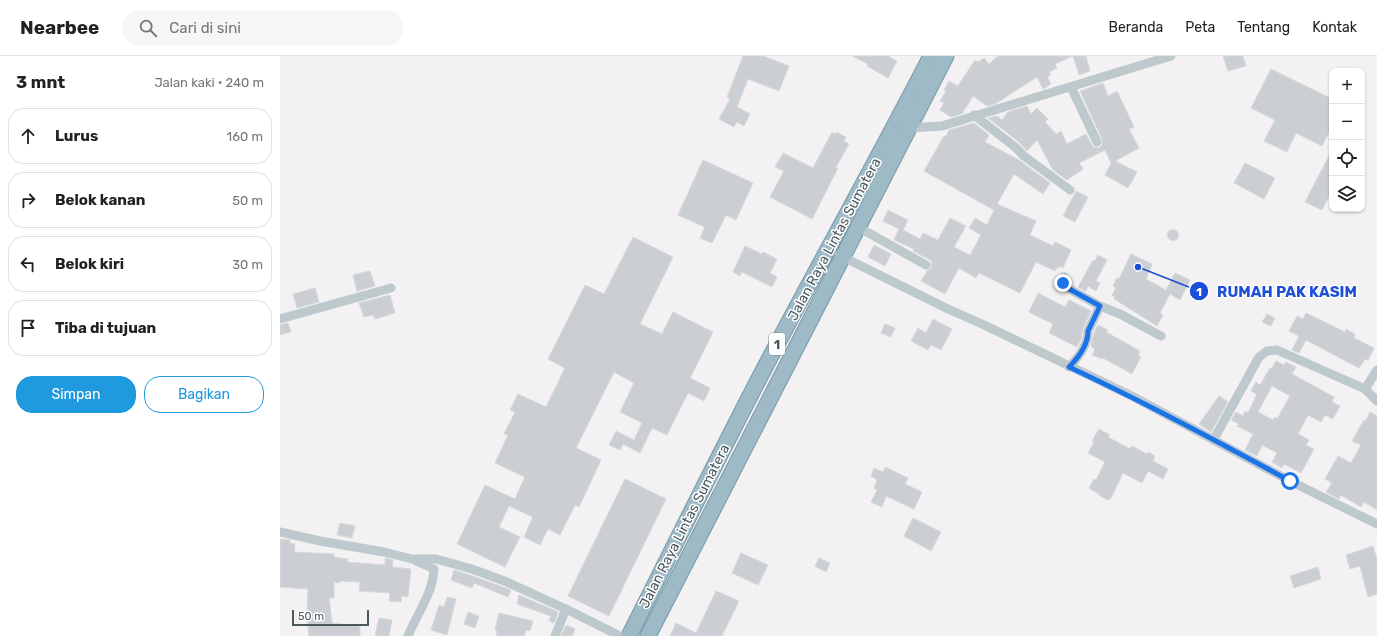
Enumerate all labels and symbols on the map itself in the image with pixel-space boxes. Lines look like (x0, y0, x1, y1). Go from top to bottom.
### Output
street label: Jalan Raya Lintas Sumatera (784, 155, 885, 324)
route end (1054, 274, 1072, 292)
callout: RUMAH PAK KASIM (1189, 278, 1365, 305)
text: RUMAH PAK KASIM (1217, 283, 1357, 301)
text: 1 (1196, 285, 1202, 299)
road number: 1 (769, 333, 785, 355)
street label: Jalan Raya Lintas Sumatera (636, 441, 733, 611)
route start (1281, 472, 1299, 490)
scale bar (292, 608, 369, 627)

